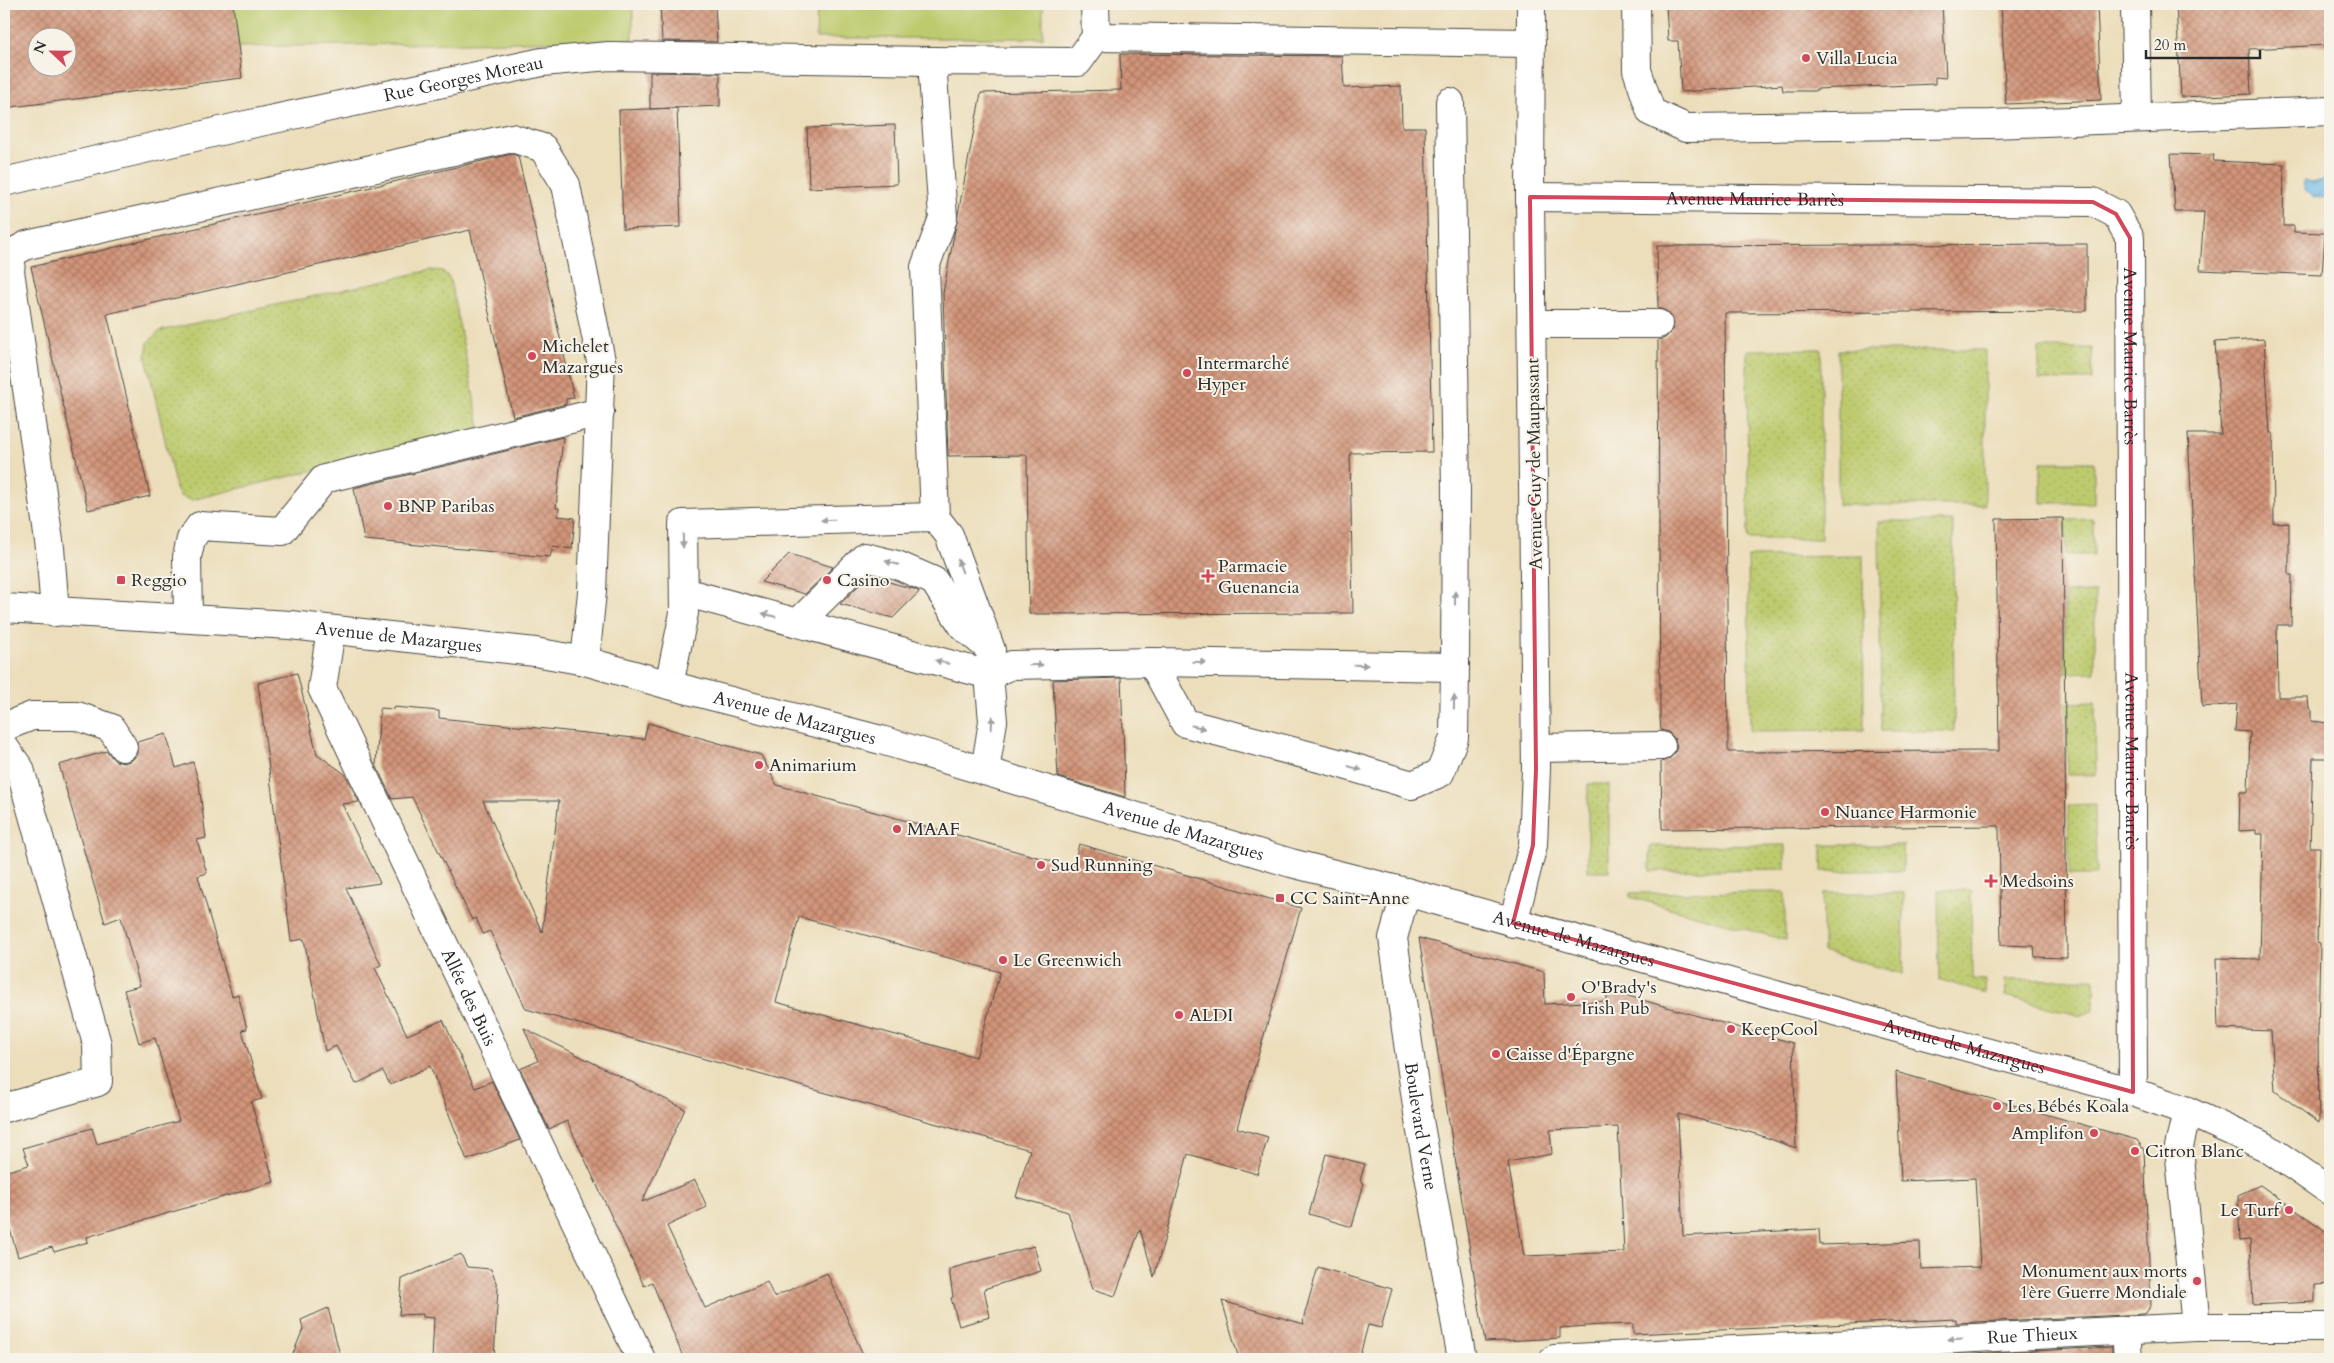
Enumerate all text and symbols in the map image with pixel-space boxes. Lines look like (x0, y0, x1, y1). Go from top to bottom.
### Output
north arrow (28, 28, 78, 78)
scale bar (2146, 28, 2260, 60)
text: 20 m (2154, 35, 2186, 55)
text: N (29, 38, 51, 57)
place label: Villa Lucia (1816, 46, 1898, 71)
street label: Rue Georges Moreau (382, 50, 546, 108)
marker: Villa Lucia (1800, 52, 1812, 64)
street label: Avenue Maurice Barrès (1666, 186, 1844, 213)
street label: Avenue Maurice Barrès (2117, 267, 2143, 445)
place label: Michelet Mazargues (542, 334, 623, 380)
marker: Michelet Mazargues (526, 350, 538, 362)
place label: Intermarché Hyper (1197, 351, 1290, 397)
street label: Avenue Guy de Maupassant (1520, 357, 1549, 570)
marker: Intermarché Hyper (1181, 367, 1193, 379)
place label: BNP Paribas (398, 494, 495, 519)
marker: BNP Paribas (382, 500, 394, 512)
one-way arrow (820, 516, 836, 524)
one-way arrow (679, 533, 687, 549)
place label: Parmacie Guenancia (1218, 554, 1300, 600)
one-way arrow (956, 558, 964, 573)
one-way arrow (884, 559, 899, 567)
place label: Reggio (131, 568, 187, 593)
place label: Casino (837, 568, 890, 593)
marker: Parmacie Guenancia (1202, 570, 1214, 582)
marker: Reggio (115, 574, 127, 586)
marker: Casino (821, 574, 833, 586)
one-way arrow (1451, 589, 1459, 605)
one-way arrow (761, 610, 776, 618)
street label: Avenue de Mazargues (314, 616, 483, 659)
one-way arrow (935, 658, 950, 666)
one-way arrow (1191, 658, 1207, 666)
one-way arrow (1028, 660, 1044, 668)
one-way arrow (1353, 661, 1369, 669)
street label: Avenue Maurice Barrès (2119, 672, 2144, 850)
street label: Avenue de Mazargues (710, 685, 879, 751)
one-way arrow (1450, 694, 1458, 710)
one-way arrow (988, 714, 996, 730)
one-way arrow (1191, 723, 1206, 731)
place label: Animarium (769, 753, 858, 778)
marker: Animarium (753, 759, 765, 771)
one-way arrow (1348, 765, 1363, 773)
street label: Avenue de Mazargues (1100, 795, 1267, 867)
place label: Nuance Harmonie (1835, 800, 1977, 825)
marker: Nuance Harmonie (1819, 806, 1831, 818)
place label: MAAF (907, 817, 960, 842)
marker: MAAF (891, 823, 903, 835)
place label: Sud Running (1051, 853, 1153, 878)
marker: Sud Running (1035, 859, 1047, 871)
place label: Medsoins (2002, 869, 2074, 894)
marker: Medsoins (1984, 874, 1998, 888)
place label: CC Saint-Anne (1290, 886, 1410, 911)
marker: CC Saint-Anne (1274, 892, 1286, 904)
street label: Avenue de Mazargues (1490, 905, 1658, 974)
street label: Allée des Buis (435, 945, 502, 1050)
place label: Le Greenwich (1013, 948, 1122, 973)
marker: Le Greenwich (997, 954, 1009, 966)
place label: O'Brady's Irish Pub (1581, 975, 1656, 1021)
marker: O'Brady's Irish Pub (1565, 991, 1577, 1003)
place label: ALDI (1189, 1003, 1233, 1028)
marker: ALDI (1173, 1009, 1185, 1021)
street label: Avenue de Mazargues (1880, 1013, 2048, 1081)
place label: KeepCool (1741, 1017, 1819, 1042)
marker: KeepCool (1725, 1023, 1737, 1035)
place label: Caisse d'Épargne (1506, 1042, 1635, 1067)
marker: Caisse d'Épargne (1490, 1048, 1502, 1060)
street label: Boulevard Verne (1398, 1061, 1443, 1192)
place label: Les Bébés Koala (2007, 1094, 2129, 1119)
marker: Les Bébés Koala (1991, 1100, 2003, 1112)
place label: Amplifon (2011, 1121, 2085, 1146)
marker: Amplifon (2088, 1127, 2100, 1139)
place label: Citron Blanc (2145, 1139, 2244, 1164)
marker: Citron Blanc (2129, 1145, 2141, 1157)
place label: Le Turf (2220, 1198, 2283, 1223)
marker: Le Turf (2283, 1204, 2295, 1216)
place label: Monument aux morts 1ère Guerre Mondiale (2020, 1259, 2187, 1305)
marker: Monument aux morts 1ère Guerre Mondiale (2191, 1275, 2203, 1287)
street label: Rue Thieux (1987, 1321, 2078, 1350)
one-way arrow (1947, 1335, 1963, 1343)

